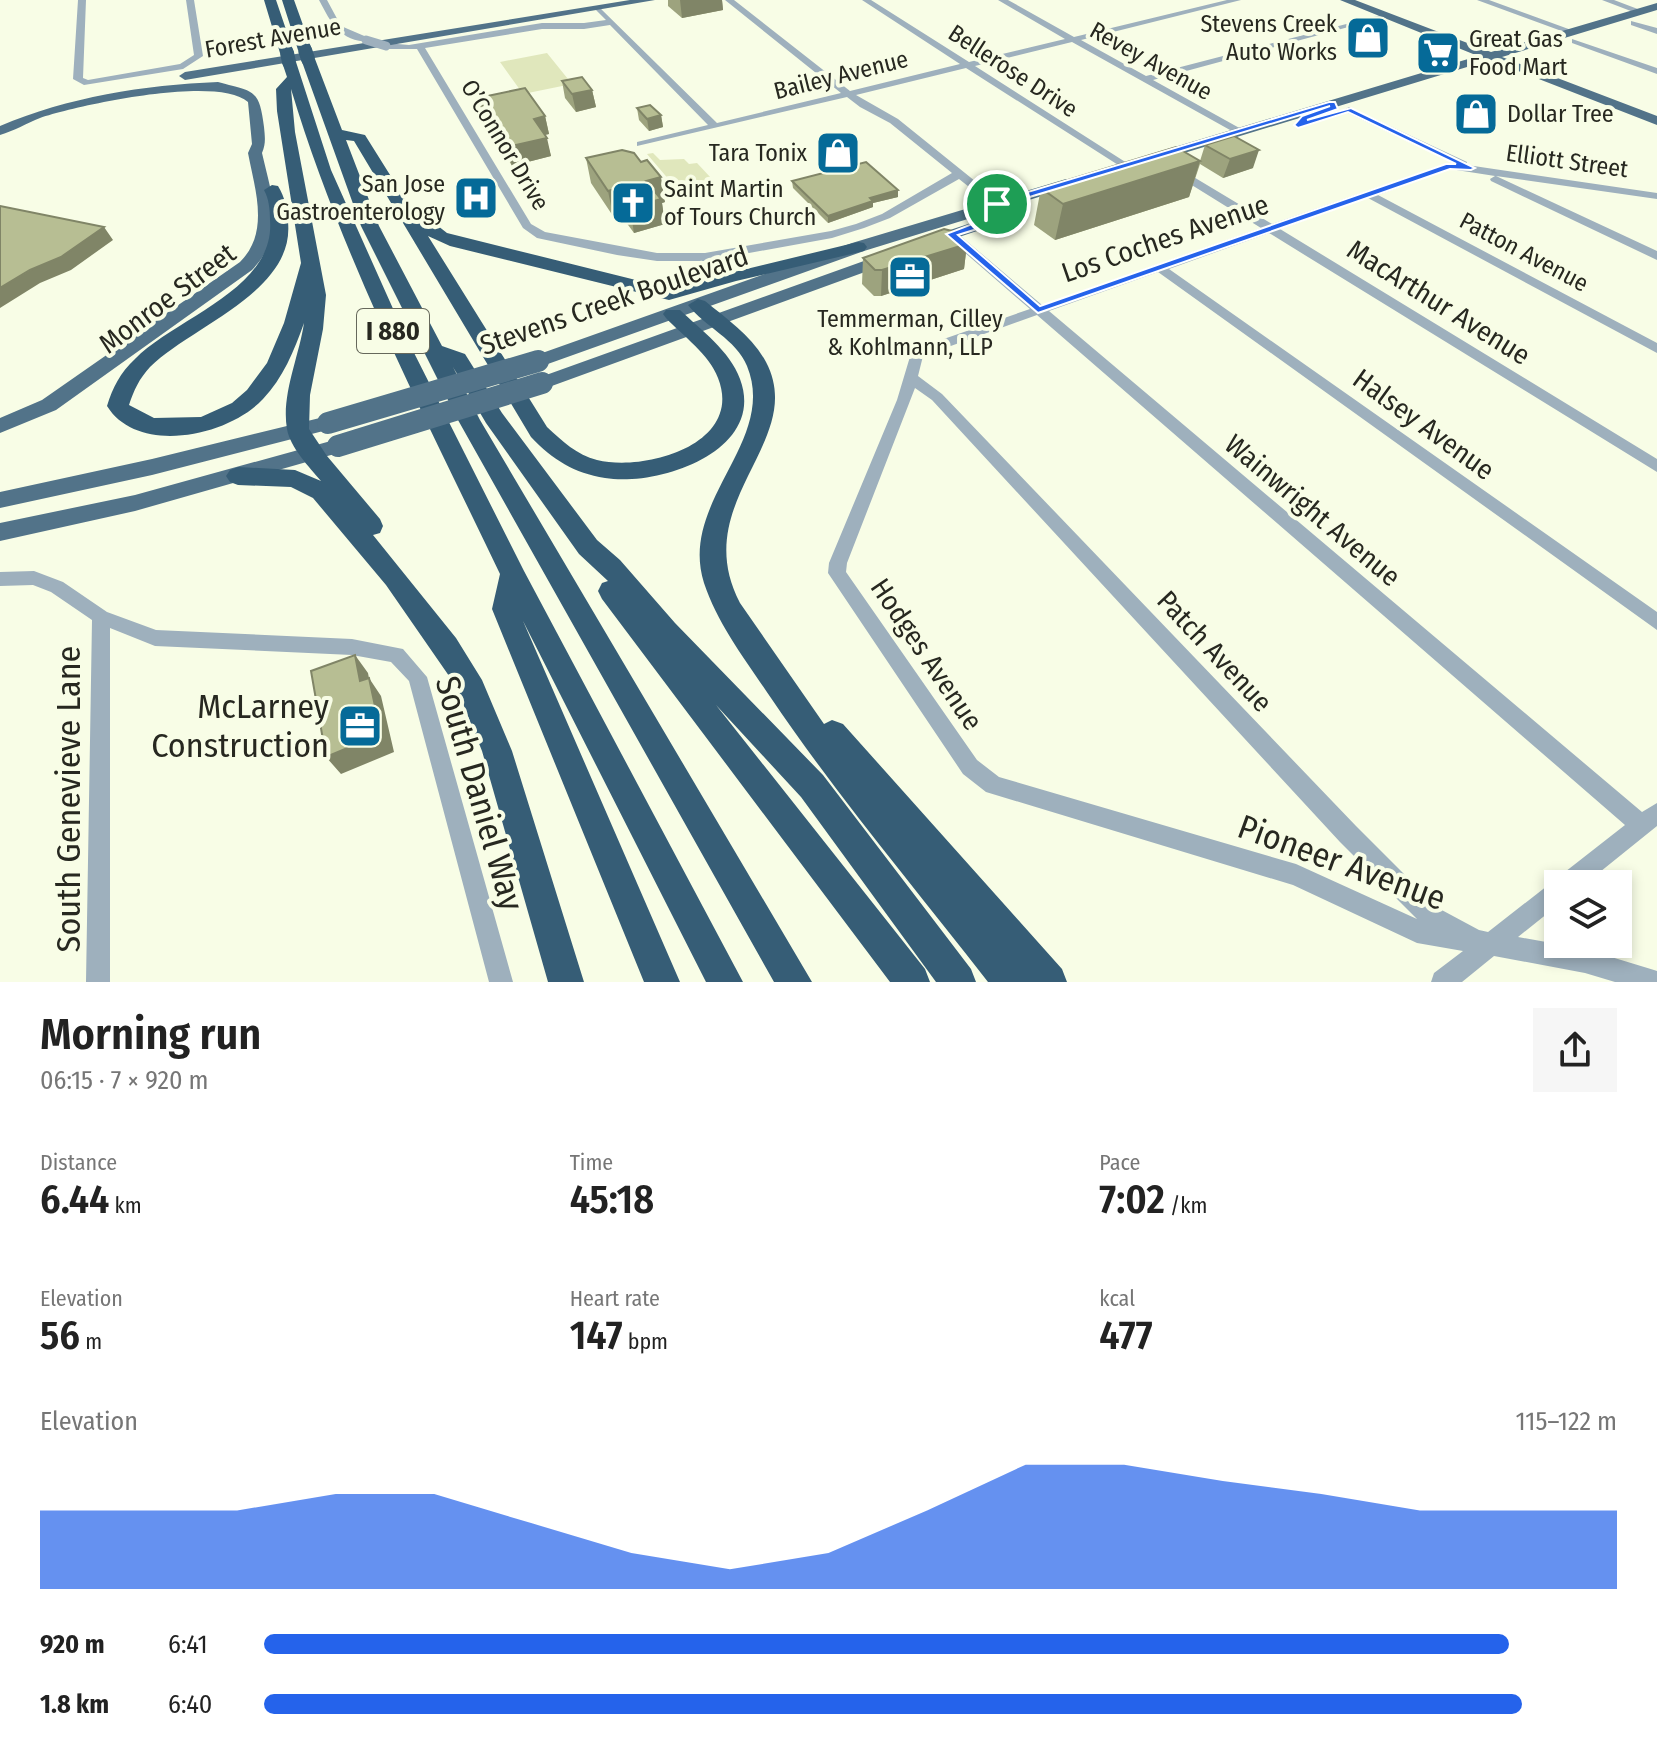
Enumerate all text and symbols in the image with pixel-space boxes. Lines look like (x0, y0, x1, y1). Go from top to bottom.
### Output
place label: Stevens Creek Auto Works (1200, 10, 1338, 66)
street label: Forest Avenue (203, 12, 343, 64)
shop icon: Stevens Creek Auto Works (1344, 14, 1392, 62)
street label: Revey Avenue (1085, 16, 1217, 106)
street label: Bellerose Drive (943, 19, 1083, 123)
place label: Great Gas Food Mart (1469, 25, 1568, 81)
supermarket icon: Great Gas Food Mart (1414, 29, 1462, 77)
street label: Bailey Avenue (771, 45, 911, 105)
street label: O’Connor Drive (455, 75, 555, 215)
shop icon: Dollar Tree (1452, 90, 1500, 138)
place label: Dollar Tree (1507, 100, 1614, 128)
shop icon: Tara Tonix (814, 129, 862, 177)
place label: Tara Tonix (709, 139, 807, 167)
street label: Elliott Street (1504, 139, 1630, 183)
place label: San Jose Gastroenterology (276, 170, 445, 226)
pin (963, 170, 1031, 238)
hospital icon: San Jose Gastroenterology (452, 174, 500, 222)
place label: Saint Martin of Tours Church (664, 175, 816, 231)
church icon: Saint Martin of Tours Church (609, 179, 657, 227)
icon: arrive (975, 182, 1019, 226)
street label: Los Coches Avenue (1057, 188, 1273, 289)
street label: Patton Avenue (1455, 206, 1593, 298)
street label: MacArthur Avenue (1341, 233, 1536, 372)
street label: Monroe Street (93, 236, 243, 360)
street label: Stevens Creek Boulevard (476, 239, 753, 362)
office icon: Temmerman, Cilley & Kohlmann, LLP (886, 253, 934, 301)
place label: Temmerman, Cilley & Kohlmann, LLP (817, 305, 1003, 361)
road number: I 880 (357, 309, 429, 353)
street label: Halsey Avenue (1347, 362, 1501, 487)
street label: Wainwright Avenue (1218, 427, 1407, 593)
street label: Hodges Avenue (864, 572, 989, 736)
street label: Patch Avenue (1150, 584, 1279, 719)
street label: South Genevieve Lane (48, 646, 89, 952)
street label: South Daniel Way (427, 671, 533, 915)
place label: McLarney Construction (151, 686, 329, 766)
office icon: McLarney Construction (336, 702, 384, 750)
street label: Pioneer Avenue (1232, 806, 1451, 919)
map controls (1544, 870, 1632, 958)
button: layers (1544, 870, 1632, 958)
text: Morning run (40, 1008, 261, 1061)
button: share (1533, 1008, 1617, 1092)
text: 06:15 · 7 × 920 m (40, 1065, 209, 1096)
text: Distance (40, 1149, 117, 1176)
text: Time (570, 1149, 613, 1176)
text: Pace (1099, 1149, 1140, 1176)
text: 6.44 (40, 1176, 109, 1224)
text: 45:18 (570, 1176, 654, 1224)
text: 7:02 (1099, 1176, 1165, 1224)
text: km (109, 1192, 142, 1219)
text: /km (1165, 1192, 1207, 1219)
text: Elevation (40, 1285, 123, 1312)
text: Heart rate (570, 1285, 660, 1312)
text: kcal (1099, 1285, 1135, 1312)
text: 56 (40, 1312, 80, 1360)
text: 147 (570, 1312, 623, 1360)
text: 477 (1099, 1312, 1153, 1360)
text: m (80, 1328, 102, 1355)
text: bpm (623, 1328, 668, 1355)
text: Elevation (40, 1406, 138, 1437)
text: 115–122 m (1515, 1406, 1617, 1437)
text: 920 m (40, 1629, 105, 1660)
text: 6:41 (168, 1629, 208, 1660)
text: 1.8 km (40, 1689, 109, 1720)
text: 6:40 (168, 1689, 212, 1720)

